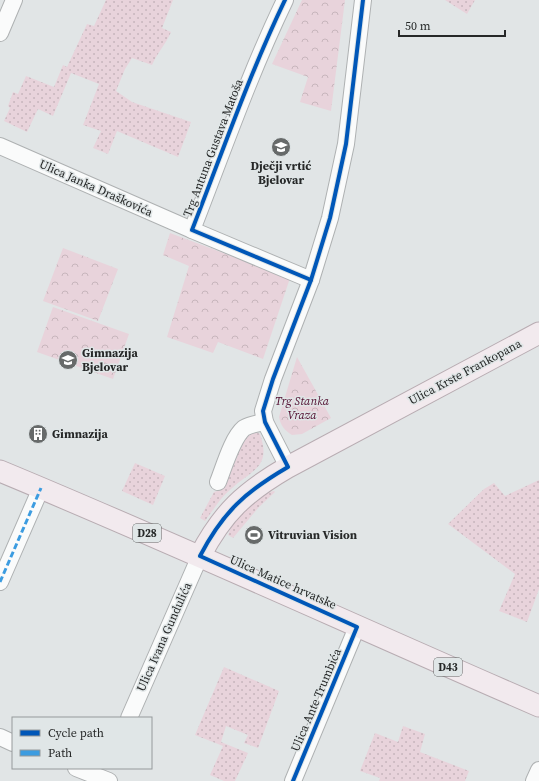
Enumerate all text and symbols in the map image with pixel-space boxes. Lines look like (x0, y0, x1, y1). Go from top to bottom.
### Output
scale bar (399, 12, 505, 38)
text: 50 m (405, 18, 431, 34)
street label: Trg Antuna Gustava Matoša (179, 76, 247, 219)
school or university icon: Dječji vrtić Bjelovar (270, 136, 292, 158)
street label: Ulica Janka Draškovića (37, 156, 156, 221)
place label: Dječji vrtić Bjelovar (251, 158, 311, 188)
street label: Ulica Krste Frankopana (406, 335, 525, 409)
place label: Gimnazija Bjelovar (82, 345, 138, 375)
school or university icon: Gimnazija Bjelovar (57, 349, 79, 371)
park label: Trg Stanka Vraza (275, 393, 330, 423)
building icon: Gimnazija (27, 423, 49, 445)
place label: Gimnazija (52, 426, 108, 442)
road number: D28 (133, 524, 161, 542)
sports icon: Vitruvian Vision (243, 524, 265, 546)
place label: Vitruvian Vision (268, 527, 358, 543)
street label: Ulica Matice hrvatske (227, 551, 339, 613)
street label: Ulica Ivana Gundulića (133, 579, 196, 694)
street label: Ulica Ante Trumbića (287, 645, 345, 754)
road number: D43 (434, 658, 462, 676)
legend (12, 717, 152, 769)
text: Cycle path (48, 725, 104, 741)
text: Path (48, 745, 72, 761)

